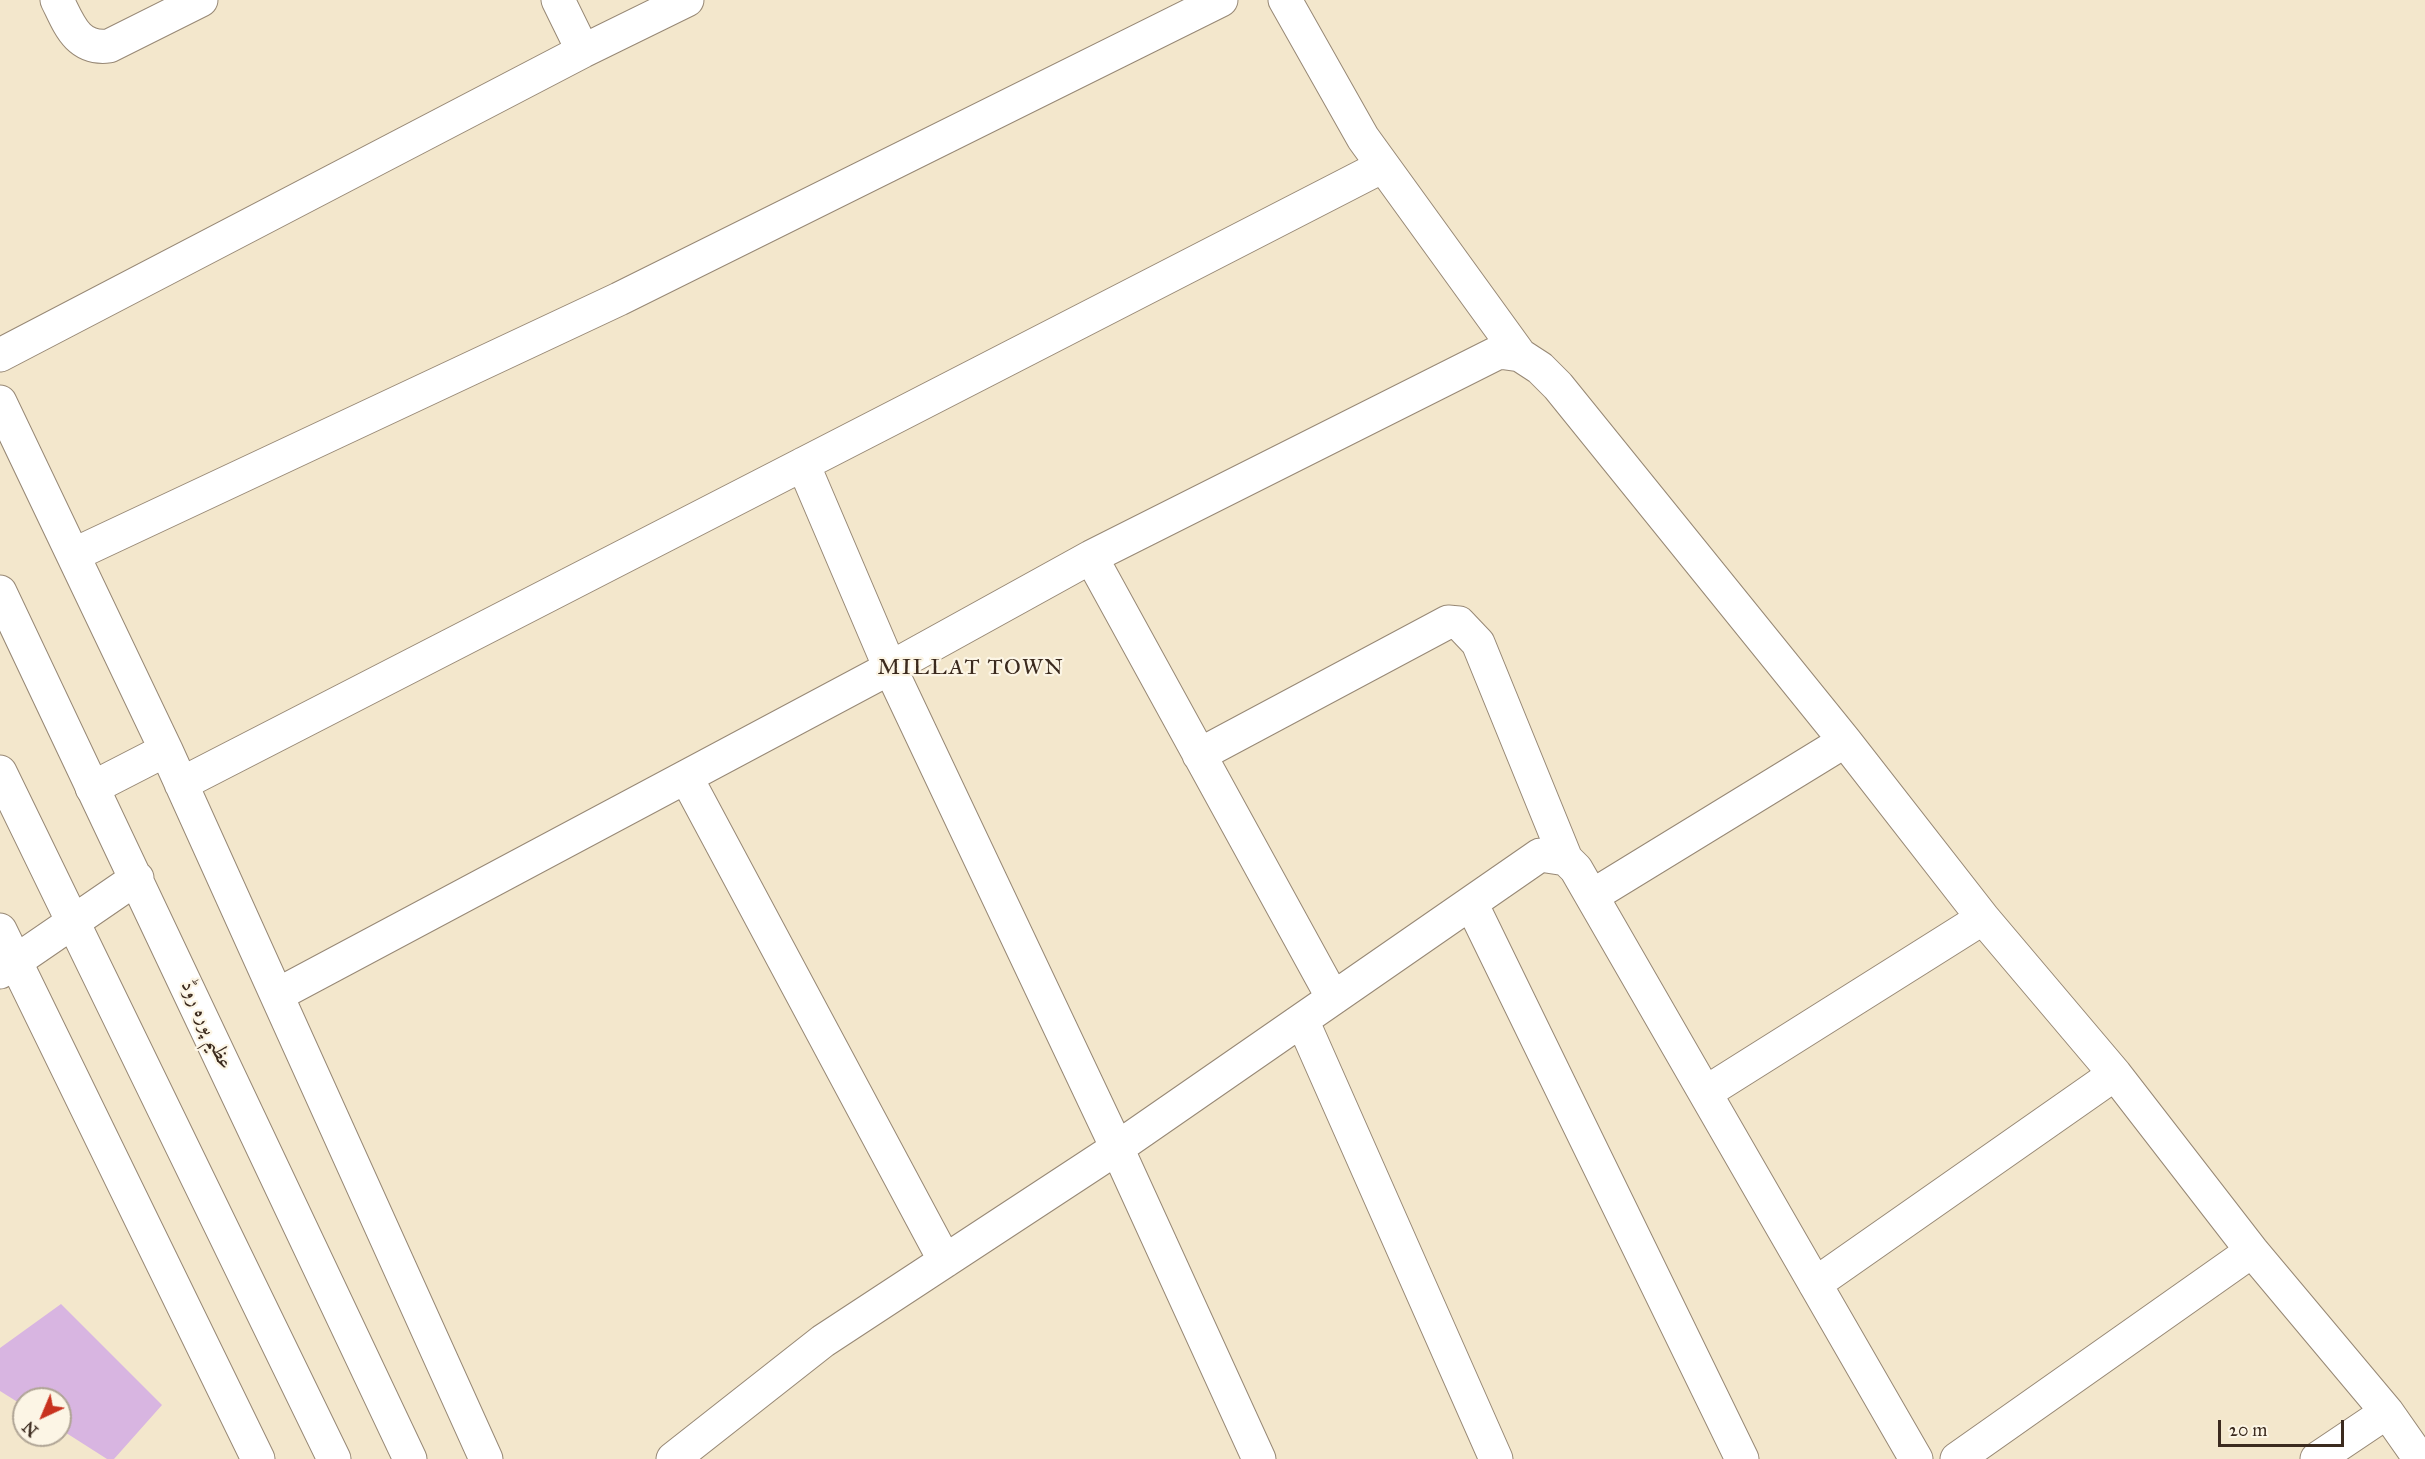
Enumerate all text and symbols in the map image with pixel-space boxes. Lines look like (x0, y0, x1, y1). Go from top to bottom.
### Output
district label: MILLAT TOWN (878, 656, 1064, 682)
street label: عظیم پورہ روڈ (174, 976, 238, 1074)
north arrow (12, 1387, 72, 1447)
scale bar (2221, 1408, 2347, 1446)
text: N (19, 1417, 42, 1440)
text: 20 m (2229, 1419, 2267, 1441)

